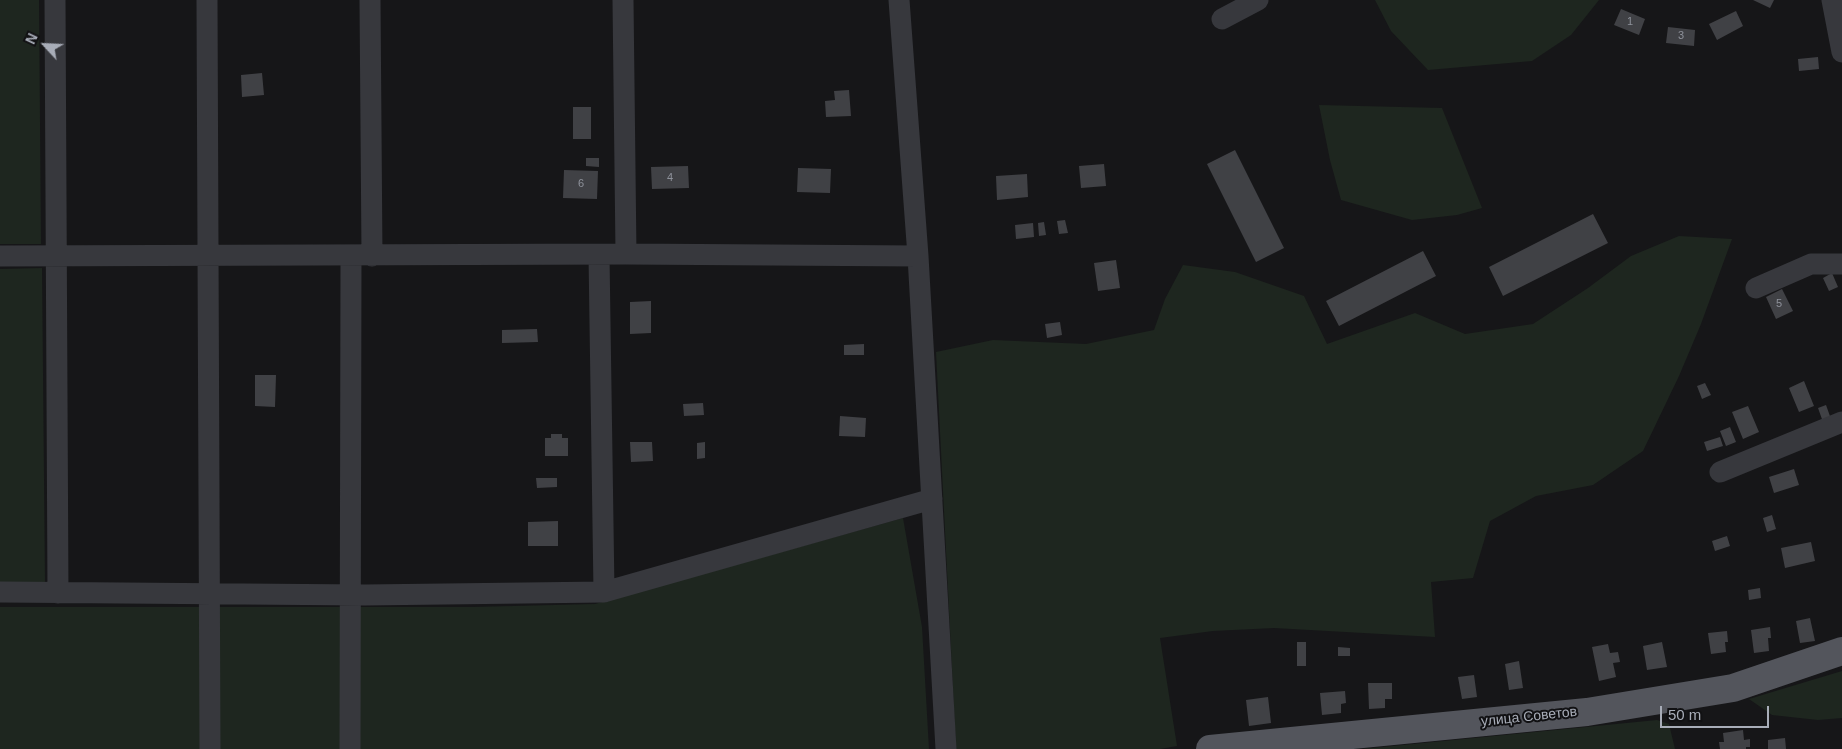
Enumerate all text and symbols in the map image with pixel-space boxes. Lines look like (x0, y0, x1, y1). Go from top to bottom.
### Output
house number: 1 (1627, 15, 1633, 29)
north arrow (20, 20, 70, 70)
house number: 3 (1678, 29, 1684, 43)
text: N (22, 31, 41, 47)
house number: 4 (667, 171, 673, 185)
house number: 6 (578, 177, 584, 191)
house number: 5 (1776, 297, 1782, 311)
scale bar (1662, 696, 1771, 728)
street label: улица Советов (1480, 704, 1578, 730)
text: 50 m (1668, 706, 1701, 723)

